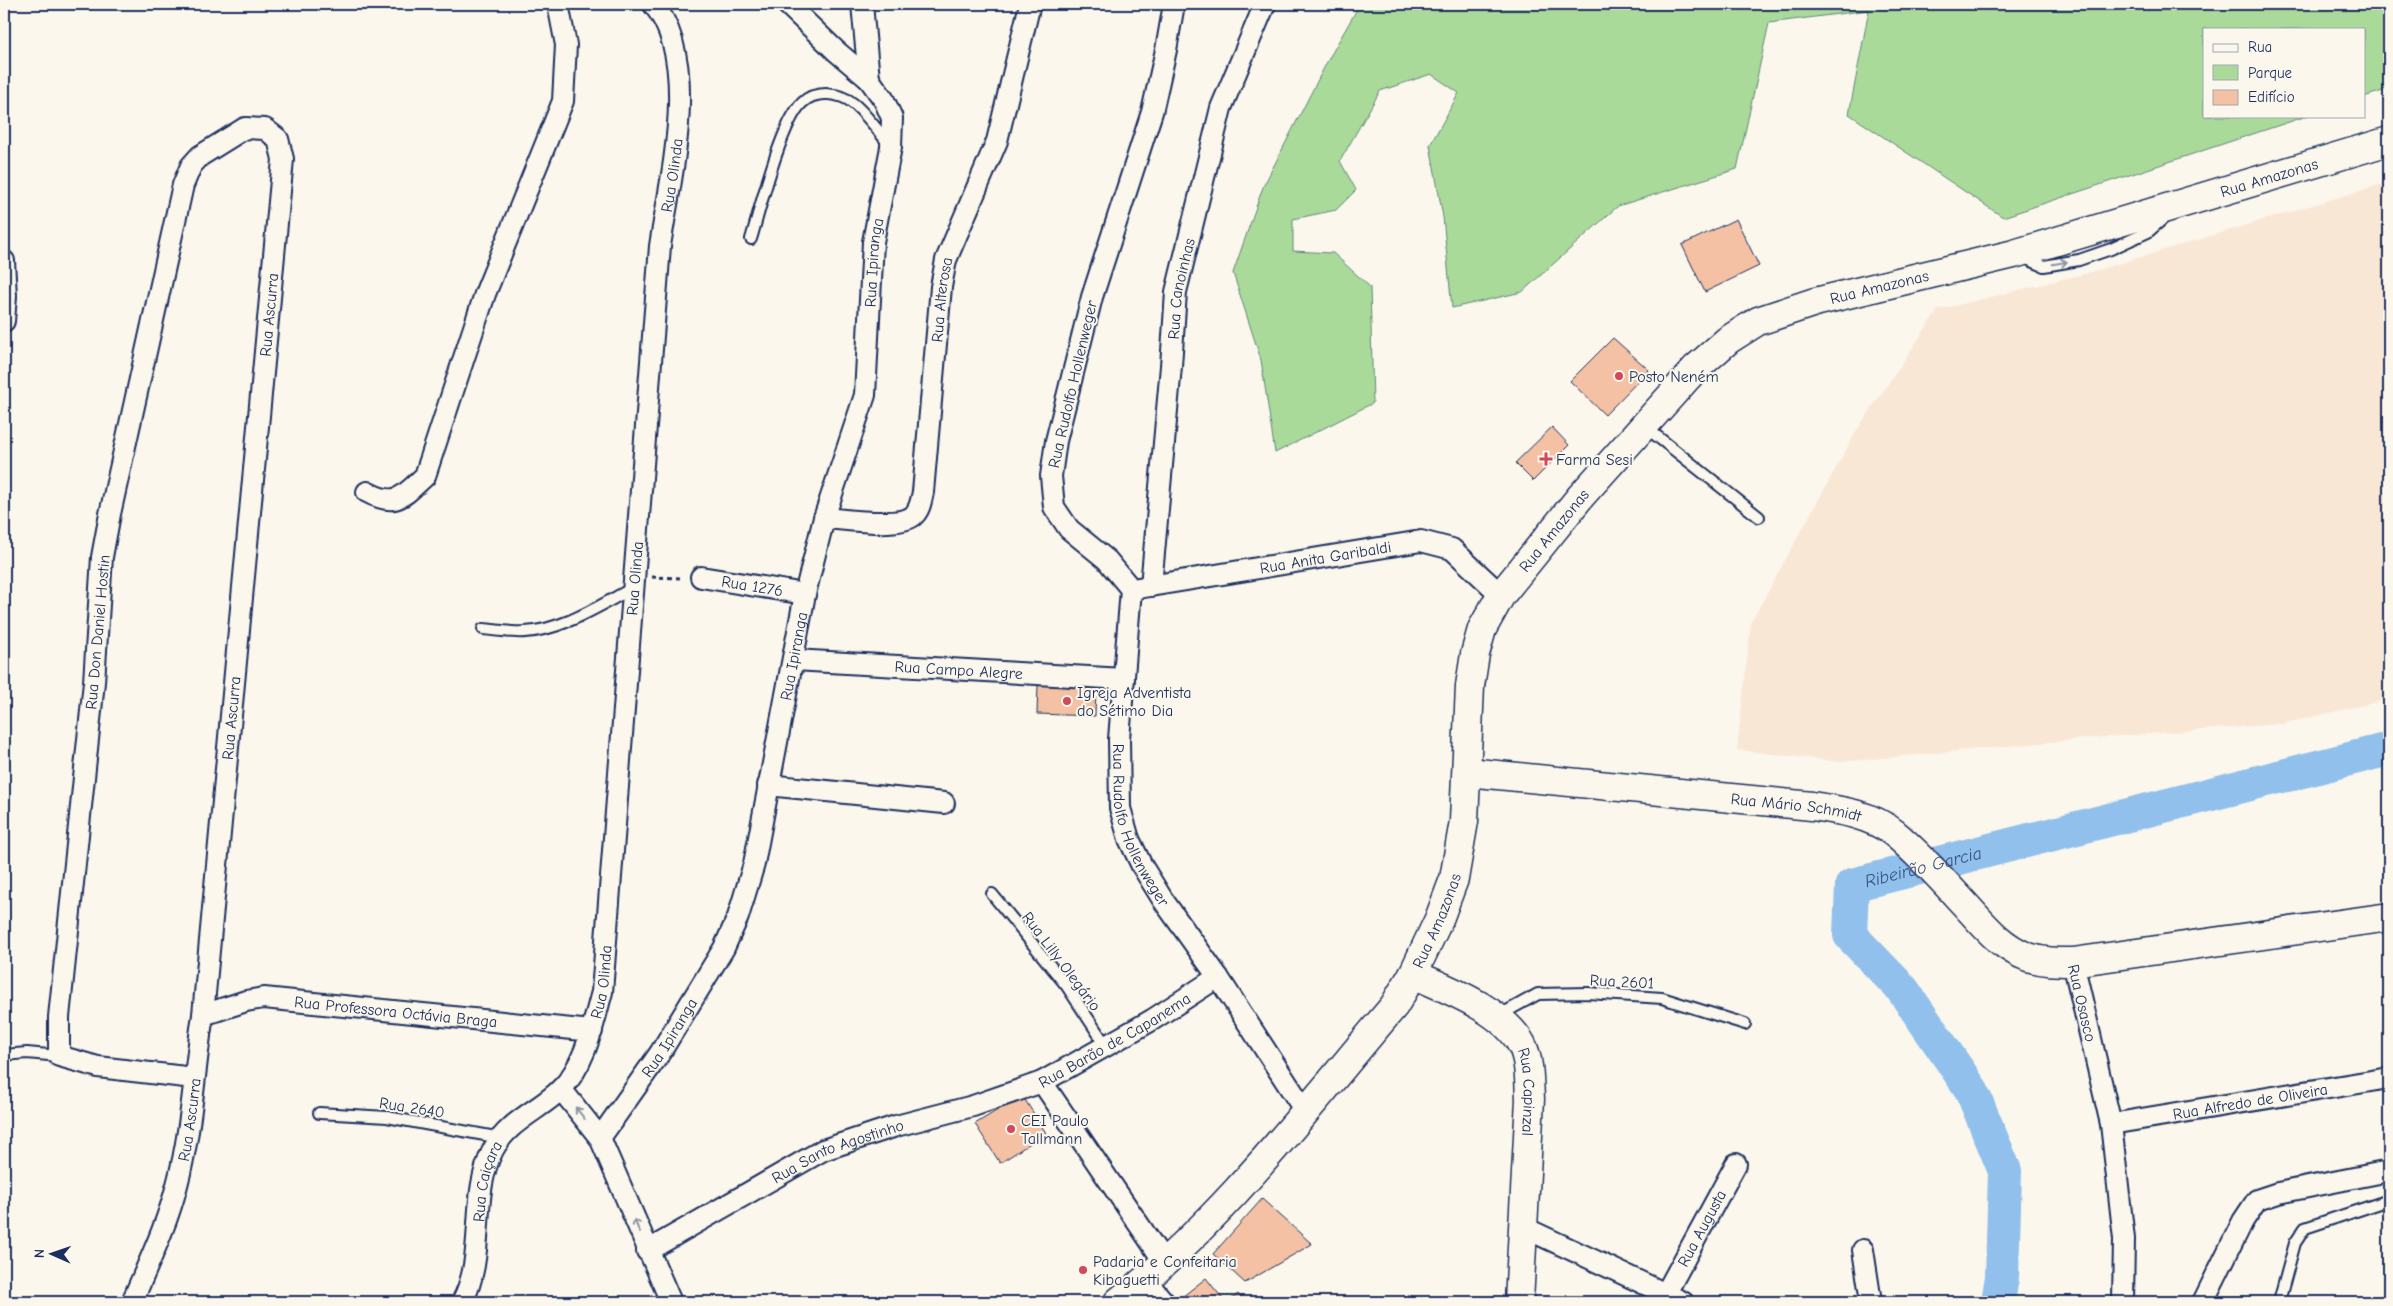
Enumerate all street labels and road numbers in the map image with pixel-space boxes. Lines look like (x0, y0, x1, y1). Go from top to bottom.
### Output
street label: Rua Olinda (658, 138, 687, 214)
street label: Rua Amazonas (2218, 155, 2321, 201)
street label: Rua Ipiranga (862, 216, 887, 308)
street label: Rua Canoinhas (1165, 236, 1199, 340)
street label: Rua Alterosa (928, 256, 956, 343)
street label: Rua Amazonas (1828, 267, 1931, 308)
street label: Rua Ascurra (257, 272, 282, 357)
street label: Rua Rudolfo Hollenweger (1045, 298, 1101, 470)
street label: Rua Amazonas (1515, 485, 1593, 576)
street label: Rua Anita Garibaldi (1258, 538, 1393, 578)
street label: Rua Olinda (623, 541, 647, 616)
street label: Rua Don Daniel Hostin (82, 554, 114, 710)
street label: Rua 1276 (720, 572, 784, 600)
street label: Rua Ipiranga (777, 611, 811, 702)
street label: Rua Campo Alegre (894, 658, 1023, 683)
street label: Rua Ascurra (219, 675, 245, 761)
street label: Rua Rudolfo Hollenweger (1109, 744, 1173, 911)
street label: Rua Mário Schmidt (1730, 790, 1864, 826)
street label: Rua Amazonas (1409, 872, 1465, 971)
street label: Rua Lilly Olegário (1018, 908, 1104, 1015)
street label: Rua Olinda (587, 944, 616, 1021)
street label: Rua Osasco (2064, 962, 2099, 1044)
street label: Rua 2601 (1589, 971, 1655, 993)
street label: Rua Barão de Capanema (1036, 989, 1194, 1092)
street label: Rua Professora Octávia Braga (293, 993, 498, 1031)
street label: Rua Ipiranga (638, 995, 701, 1081)
street label: Rua Capinzal (1514, 1046, 1538, 1137)
street label: Rua Ascurra (175, 1077, 205, 1163)
street label: Rua Alfredo de Oliveira (2171, 1080, 2329, 1124)
street label: Rua 2640 (378, 1094, 446, 1122)
street label: Rua Santo Agostinho (769, 1116, 906, 1188)
street label: Rua Caiçara (470, 1138, 506, 1223)
street label: Rua Augusta (1674, 1187, 1730, 1270)

